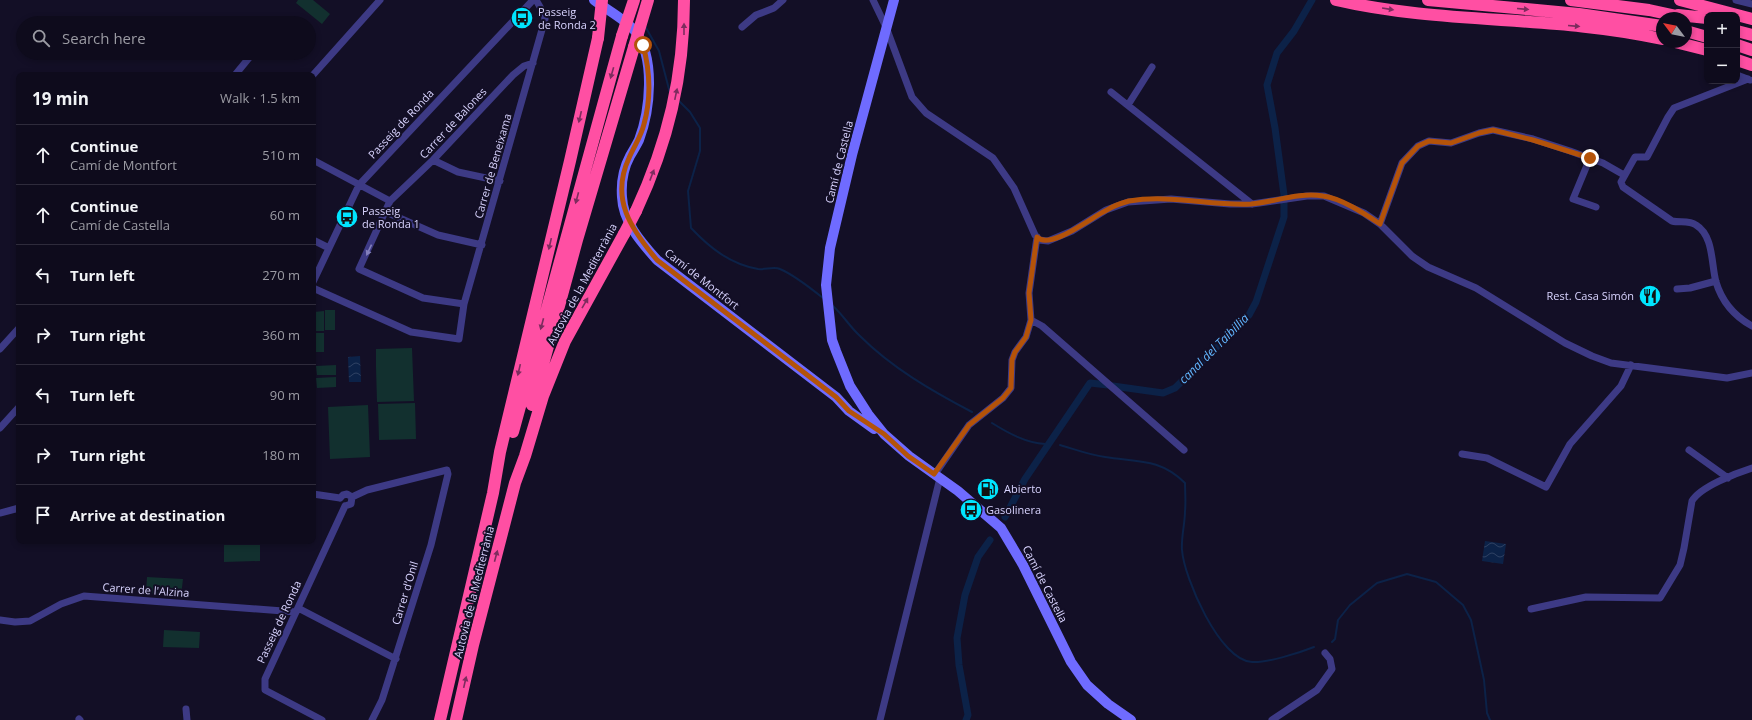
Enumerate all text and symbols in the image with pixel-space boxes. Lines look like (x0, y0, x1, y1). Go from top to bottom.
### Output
place label: Passeig de Ronda 2 (538, 4, 596, 32)
bus stop icon: Passeig de Ronda 2 (509, 5, 535, 31)
one-way arrow (1517, 5, 1529, 12)
one-way arrow (1382, 7, 1394, 13)
north arrow (1656, 12, 1692, 48)
map controls (1704, 12, 1740, 84)
button: + (1704, 12, 1740, 48)
search box (16, 16, 316, 60)
one-way arrow (681, 22, 687, 35)
one-way arrow (1568, 23, 1580, 30)
icon: search (30, 27, 52, 49)
text: Search here (62, 28, 146, 48)
route start (634, 36, 652, 54)
button: − (1704, 48, 1740, 84)
one-way arrow (608, 67, 614, 79)
street label: Carrer de Balones (416, 84, 490, 161)
street label: Passeig de Ronda (365, 86, 437, 162)
text: 19 min (32, 87, 89, 110)
one-way arrow (673, 88, 679, 100)
text: Walk · 1.5 km (220, 89, 300, 107)
one-way arrow (577, 111, 583, 123)
street label: Carrer de Beneixama (470, 112, 515, 220)
street label: Camí de Castella (821, 119, 856, 205)
text: Continue (70, 136, 138, 156)
icon: ahead (32, 144, 54, 166)
text: 510 m (262, 146, 300, 164)
route end (1581, 149, 1599, 167)
text: Camí de Montfort (70, 156, 177, 174)
one-way arrow (649, 169, 655, 181)
one-way arrow (573, 192, 579, 205)
text: Continue (70, 196, 138, 216)
place label: Passeig de Ronda 1 (362, 203, 420, 231)
icon: ahead (32, 204, 54, 226)
bus stop icon: Passeig de Ronda 1 (334, 204, 360, 230)
text: 60 m (270, 206, 300, 224)
text: Camí de Castella (70, 216, 170, 234)
street label: Autovia de la Mediterrània (543, 220, 620, 347)
one-way arrow (546, 237, 552, 250)
one-way arrow (366, 244, 372, 255)
street label: Camí de Montfort (662, 245, 743, 312)
icon: left (32, 264, 54, 286)
text: Turn left (70, 265, 135, 285)
text: 270 m (262, 266, 300, 284)
restaurant icon: Rest. Casa Simón (1637, 283, 1663, 309)
place label: Rest. Casa Simón (1547, 288, 1634, 303)
one-way arrow (581, 297, 588, 309)
water label: canal del Taibillia (1175, 310, 1253, 387)
one-way arrow (539, 318, 545, 330)
icon: right (32, 324, 54, 346)
text: Turn right (70, 325, 145, 345)
text: 360 m (262, 326, 300, 344)
one-way arrow (516, 364, 522, 376)
icon: left (32, 384, 54, 406)
text: Turn left (70, 385, 135, 405)
text: 90 m (270, 386, 300, 404)
icon: right (32, 444, 54, 466)
text: Turn right (70, 445, 145, 465)
text: 180 m (262, 446, 300, 464)
fuel station icon: Abierto (975, 476, 1001, 502)
place label: Abierto (1004, 481, 1042, 496)
bus stop icon: Gasolinera (958, 497, 984, 523)
place label: Gasolinera (986, 502, 1041, 517)
icon: arrive (32, 504, 54, 526)
text: Arrive at destination (70, 505, 225, 525)
street label: Autovia de la Mediterrània (450, 524, 497, 659)
street label: Camí de Castella (1020, 543, 1071, 625)
one-way arrow (493, 550, 499, 562)
street label: Carrer d'Onil (388, 559, 421, 626)
street label: Passeig de Ronda (253, 578, 304, 666)
street label: Carrer de l'Alzina (102, 579, 190, 600)
one-way arrow (462, 676, 468, 688)

